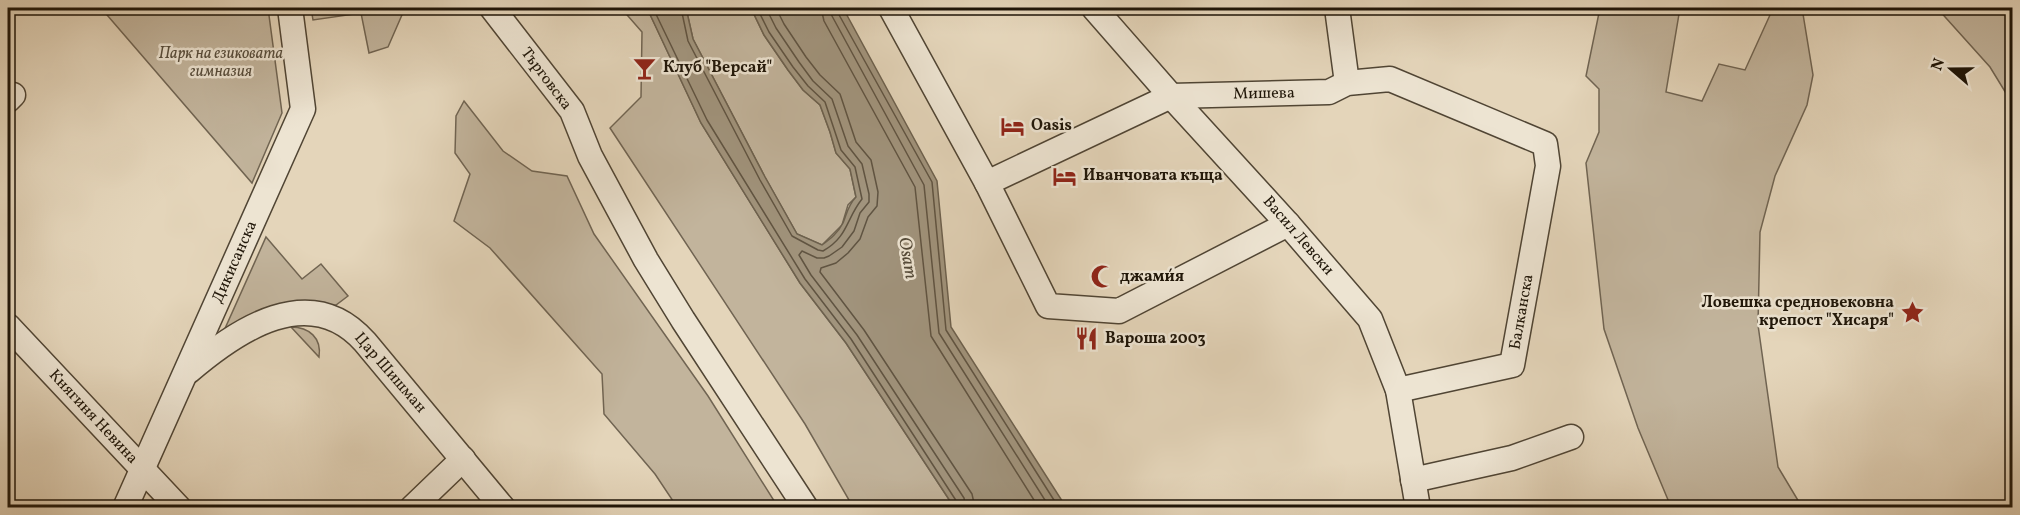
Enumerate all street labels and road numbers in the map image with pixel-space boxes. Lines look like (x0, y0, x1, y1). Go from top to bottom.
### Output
street label: Търговска (515, 43, 577, 115)
street label: Мишева (1233, 82, 1295, 106)
street label: Васил Левски (1257, 192, 1339, 281)
street label: Дикисанска (207, 217, 263, 307)
street label: Балканска (1505, 272, 1539, 352)
street label: Цар Шишман (349, 328, 431, 418)
street label: Княгиня Невина (43, 365, 143, 469)

